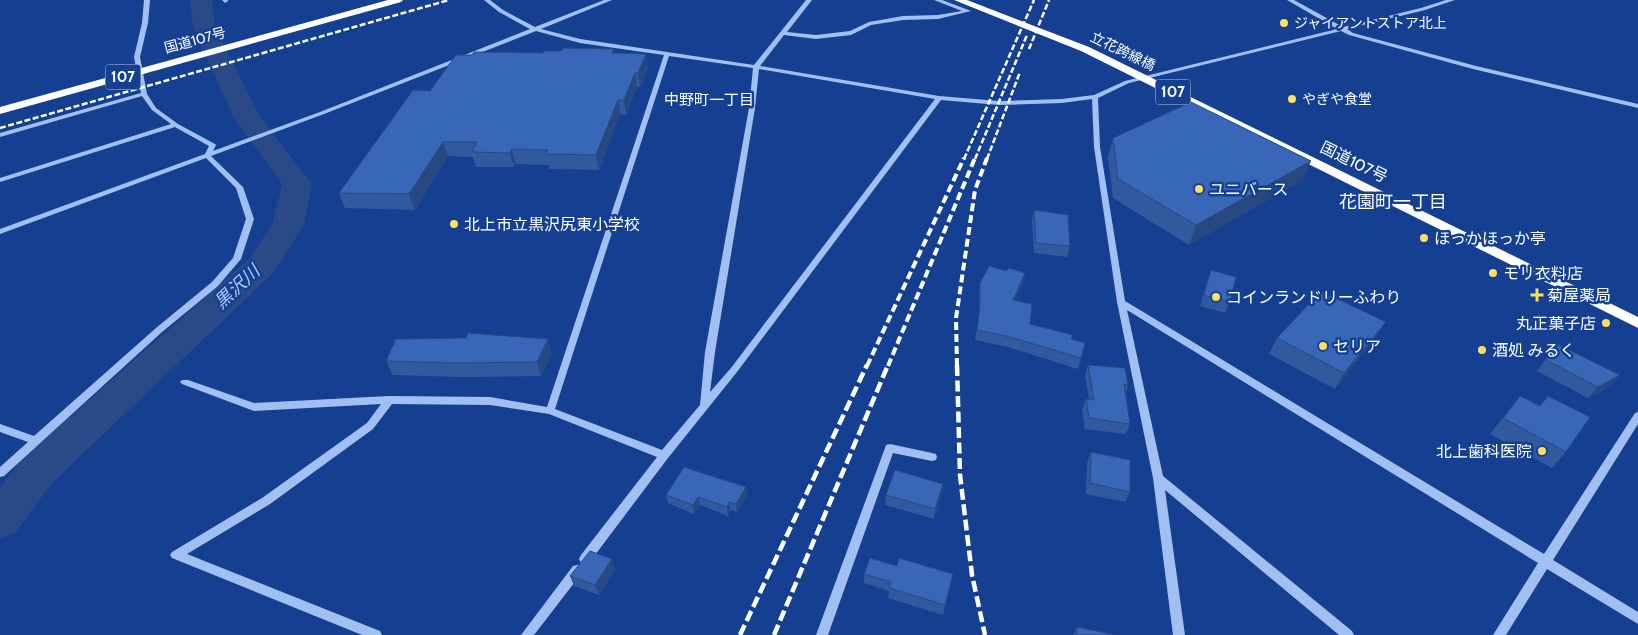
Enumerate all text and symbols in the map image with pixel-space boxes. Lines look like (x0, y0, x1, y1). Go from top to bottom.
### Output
place label: ジャイアントストア北上 (1294, 14, 1447, 32)
marker: ジャイアントストア北上 (1278, 17, 1290, 29)
street label: 国道107号 (162, 23, 228, 57)
street label: 立花跨線橋 (1088, 28, 1158, 74)
road number: 107 (106, 64, 140, 90)
road number: 107 (1156, 80, 1190, 104)
place label: やぎや食堂 (1302, 90, 1372, 108)
district label: 中野町一丁目 (664, 91, 754, 109)
marker: やぎや食堂 (1286, 93, 1298, 105)
street label: 国道107号 (1317, 138, 1391, 186)
place label: ユニバース (1209, 180, 1288, 199)
marker: ユニバース (1193, 183, 1205, 195)
district label: 花園町一丁目 (1339, 191, 1447, 213)
place label: 北上市立黒沢尻東小学校 (464, 215, 640, 234)
marker: 北上市立黒沢尻東小学校 (448, 218, 460, 230)
place label: ほっかほっか亭 (1434, 229, 1546, 248)
marker: ほっかほっか亭 (1418, 232, 1430, 244)
water label: 黒沢川 (210, 259, 266, 313)
place label: モリ衣料店 (1503, 264, 1583, 283)
marker: モリ衣料店 (1487, 267, 1499, 279)
place label: 菊屋薬局 (1547, 286, 1611, 305)
place label: コインランドリーふわり (1226, 288, 1401, 307)
marker: 菊屋薬局 (1531, 289, 1543, 301)
marker: コインランドリーふわり (1210, 291, 1222, 303)
place label: 丸正菓子店 (1516, 314, 1596, 333)
marker: 丸正菓子店 (1600, 317, 1612, 329)
place label: セリア (1333, 337, 1381, 356)
marker: セリア (1317, 340, 1329, 352)
place label: 酒処 みるく (1492, 341, 1576, 360)
marker: 酒処 みるく (1476, 344, 1488, 356)
place label: 北上歯科医院 (1436, 442, 1532, 461)
marker: 北上歯科医院 (1536, 445, 1548, 457)

